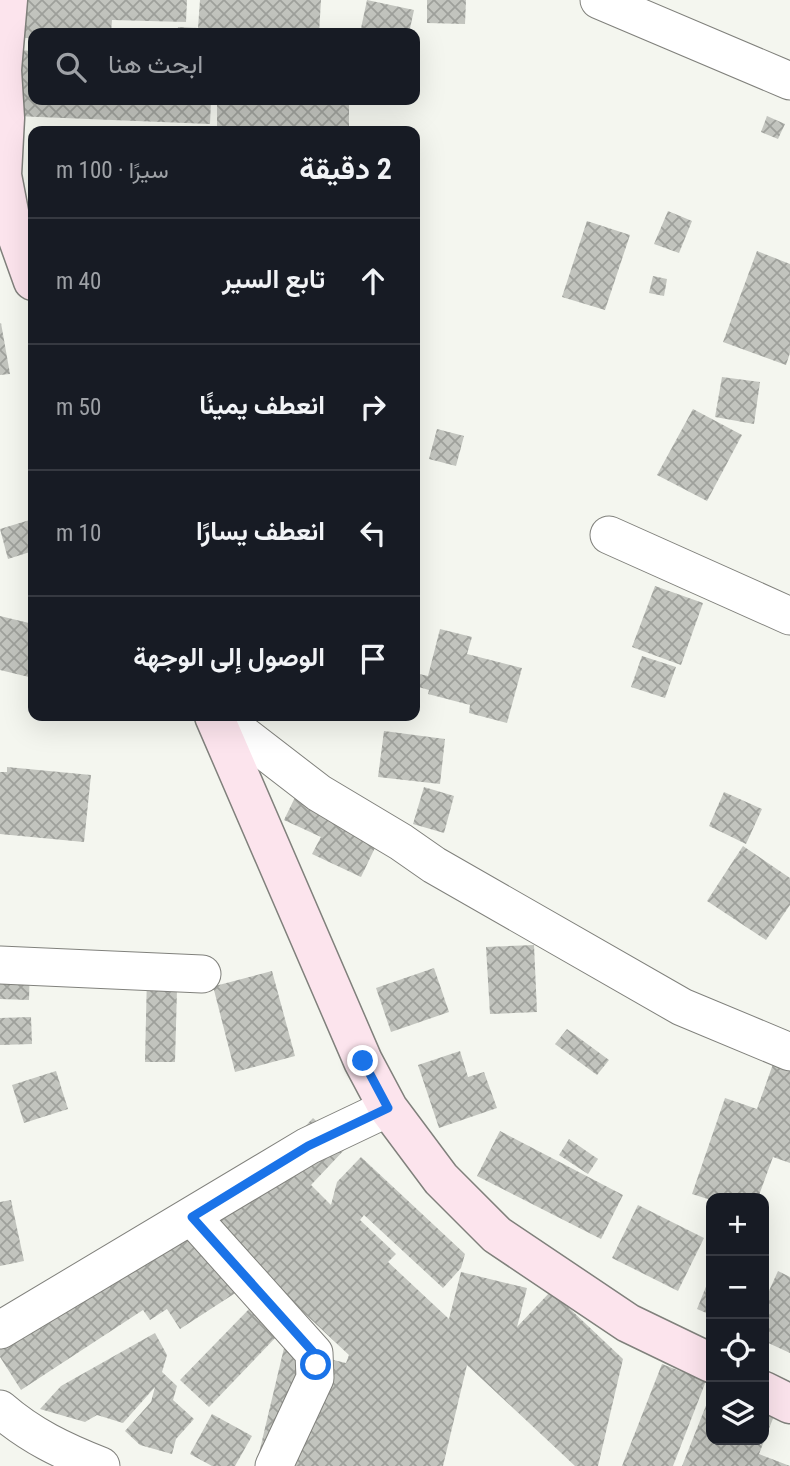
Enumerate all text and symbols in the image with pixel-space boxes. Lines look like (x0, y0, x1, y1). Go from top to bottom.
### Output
search box (28, 28, 420, 105)
icon: search (52, 48, 90, 86)
text: ابحث هنا (108, 49, 203, 79)
text: 2 دقيقة (299, 151, 392, 186)
text: سيرًا · 100 m (56, 157, 169, 184)
icon: ahead (354, 262, 392, 300)
text: تابع السير (222, 264, 325, 294)
text: 40 m (56, 268, 101, 295)
icon: right (354, 388, 392, 426)
text: انعطف يمينًا (199, 390, 325, 420)
text: 50 m (56, 394, 101, 421)
icon: left (354, 514, 392, 552)
text: انعطف يسارًا (196, 516, 325, 546)
text: 10 m (56, 520, 101, 547)
icon: arrive (354, 640, 392, 678)
text: الوصول إلى الوجهة (133, 642, 325, 672)
route end (347, 1045, 378, 1076)
map controls (706, 1193, 769, 1445)
button: + (706, 1193, 769, 1256)
button: − (706, 1256, 769, 1319)
button: locate (706, 1319, 769, 1382)
route start (300, 1349, 331, 1380)
button: layers (706, 1382, 769, 1445)

